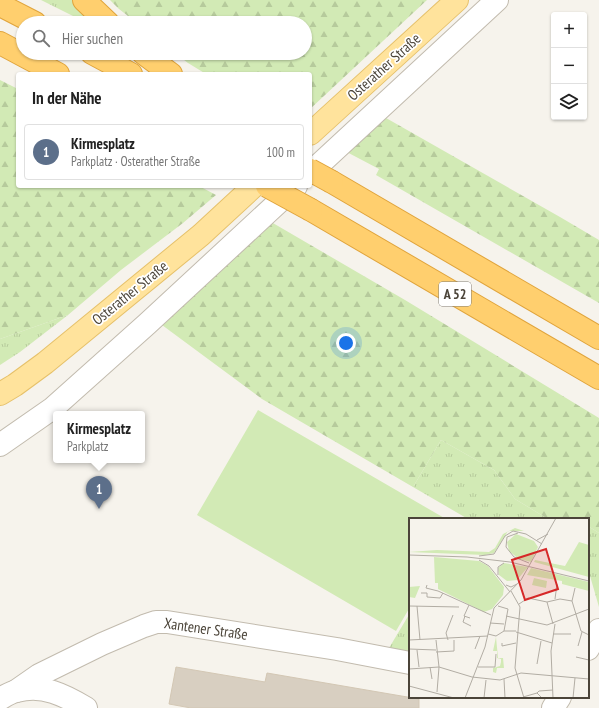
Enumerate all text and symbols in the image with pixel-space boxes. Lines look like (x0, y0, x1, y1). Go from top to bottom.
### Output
map controls (551, 12, 587, 120)
button: + (551, 12, 587, 48)
search box (16, 16, 312, 60)
icon: search (30, 27, 52, 49)
text: Hier suchen (62, 29, 123, 48)
street label: Osterather Straße (343, 29, 424, 104)
button: − (551, 48, 587, 84)
button: layers (551, 84, 587, 120)
text: In der Nähe (32, 87, 102, 109)
text: Kirmesplatz (71, 134, 135, 153)
text: 1 (43, 144, 49, 161)
text: 100 m (266, 144, 295, 161)
text: Parkplatz · Osterather Straße (71, 153, 200, 170)
street label: Osterather Straße (88, 256, 171, 329)
road number: A 52 (439, 282, 471, 306)
your location (336, 333, 356, 353)
popup (53, 411, 145, 463)
text: Kirmesplatz (67, 419, 131, 438)
text: Parkplatz (67, 438, 109, 455)
pin: 1 (86, 476, 112, 509)
inset map (409, 518, 589, 698)
street label: Xantener Straße (163, 613, 249, 644)

